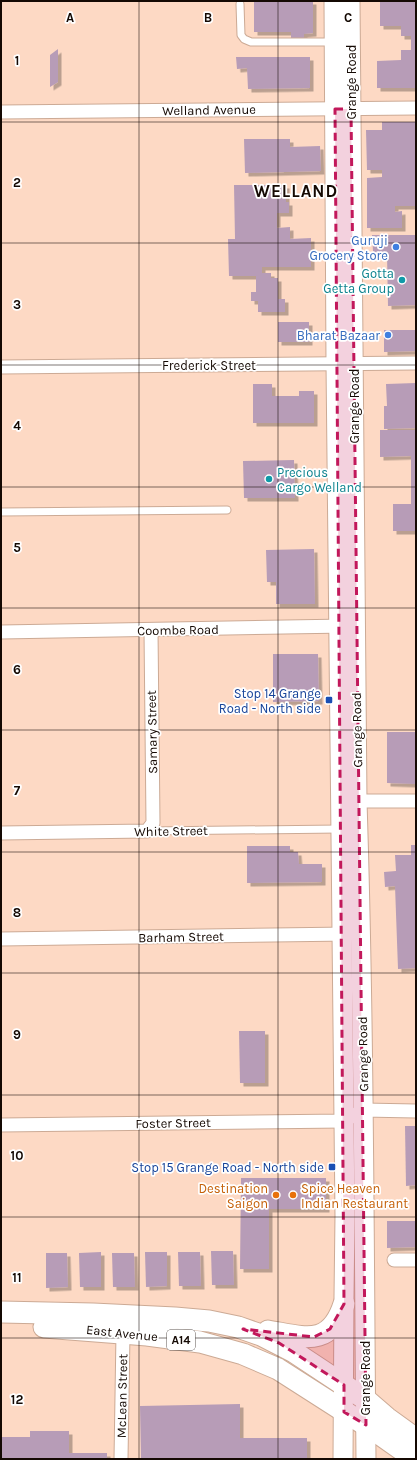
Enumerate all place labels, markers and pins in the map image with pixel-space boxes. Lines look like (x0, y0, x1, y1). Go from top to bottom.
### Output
place label: Guruji Grocery Store (309, 233, 388, 263)
marker: Guruji Grocery Store (391, 242, 401, 252)
place label: Gotta Getta Group (323, 266, 394, 296)
marker: Gotta Getta Group (397, 275, 407, 285)
place label: Bharat Bazaar (297, 328, 380, 343)
marker: Bharat Bazaar (383, 330, 393, 340)
place label: Precious Cargo Welland (277, 465, 362, 495)
marker: Precious Cargo Welland (264, 474, 274, 484)
place label: Stop 14 Grange Road - North side (219, 686, 321, 716)
marker: Stop 14 Grange Road - North side (324, 695, 334, 705)
place label: Stop 15 Grange Road - North side (131, 1160, 324, 1175)
marker: Stop 15 Grange Road - North side (327, 1162, 337, 1172)
place label: Destination Saigon (198, 1181, 268, 1211)
place label: Spice Heaven Indian Restaurant (301, 1181, 408, 1211)
marker: Destination Saigon (271, 1190, 281, 1200)
marker: Spice Heaven Indian Restaurant (288, 1190, 298, 1200)

